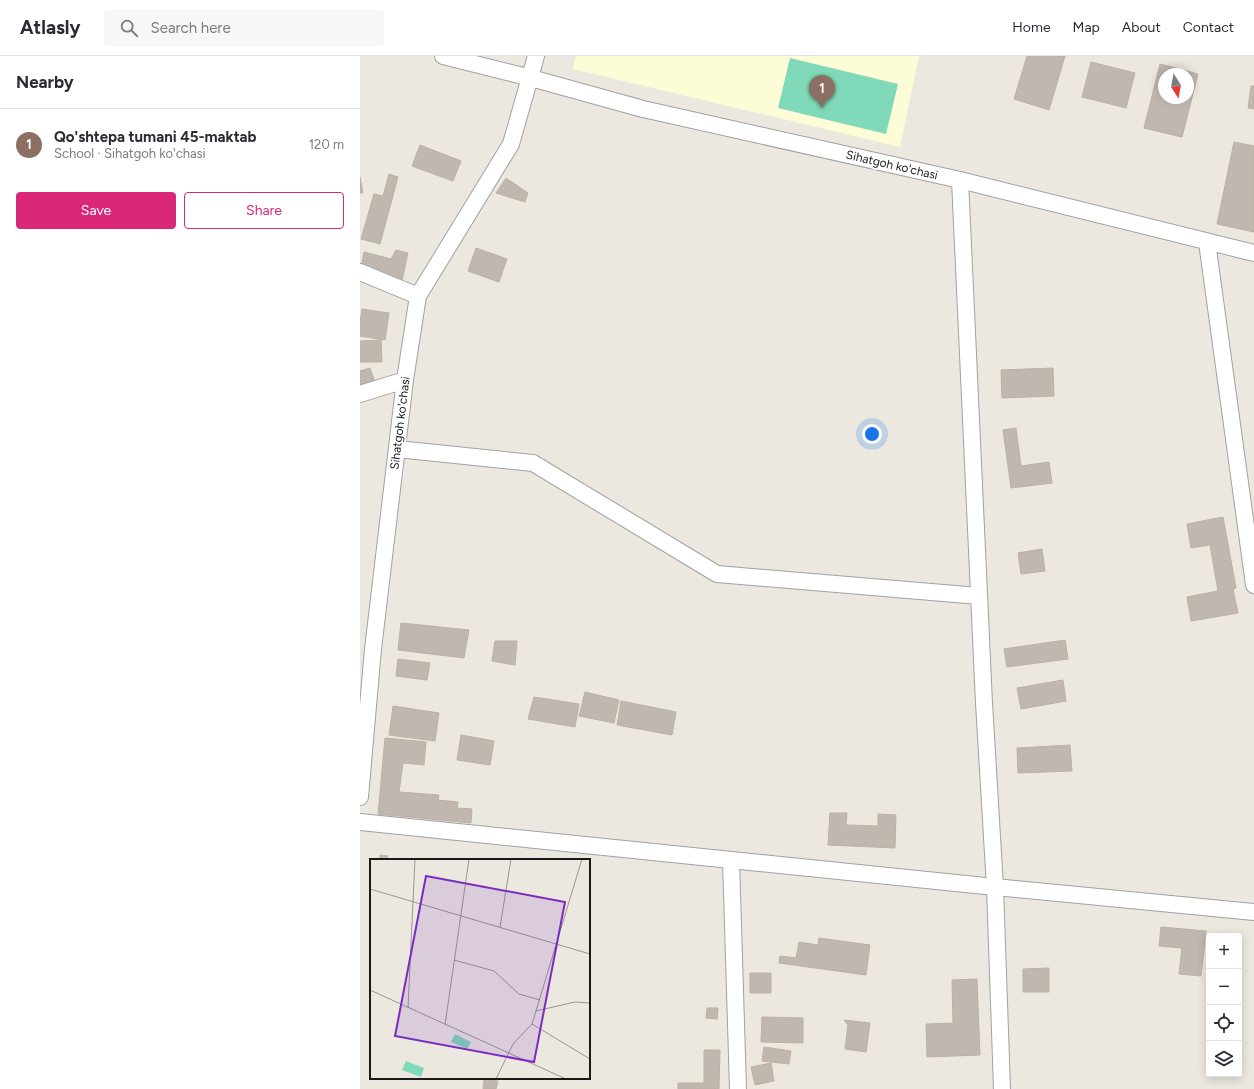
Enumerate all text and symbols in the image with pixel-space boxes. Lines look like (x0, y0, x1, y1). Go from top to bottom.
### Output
search box (104, 10, 384, 46)
text: Atlasly (20, 16, 80, 39)
icon: search (118, 17, 140, 39)
text: Search here (150, 19, 231, 37)
text: Home (1012, 19, 1051, 36)
text: Map (1073, 19, 1100, 36)
text: About (1122, 19, 1161, 36)
text: Contact (1183, 19, 1234, 36)
north arrow (1158, 68, 1194, 104)
text: Nearby (16, 72, 74, 92)
pin: 1 (809, 75, 835, 108)
text: Qo'shtepa tumani 45-maktab (54, 128, 257, 146)
text: 1 (26, 137, 32, 152)
text: 120 m (309, 137, 344, 152)
text: School · Sihatgoh ko'chasi (54, 146, 206, 161)
street label: Sihatgoh ko'chasi (845, 148, 939, 182)
button: Save (16, 192, 176, 229)
button: Share (184, 192, 344, 229)
street label: Sihatgoh ko'chasi (387, 376, 413, 470)
your location (862, 424, 882, 444)
inset map (370, 859, 590, 1079)
map controls (1206, 933, 1242, 1077)
button: + (1206, 933, 1242, 969)
button: − (1206, 969, 1242, 1005)
button: locate (1206, 1005, 1242, 1041)
button: layers (1206, 1041, 1242, 1077)

